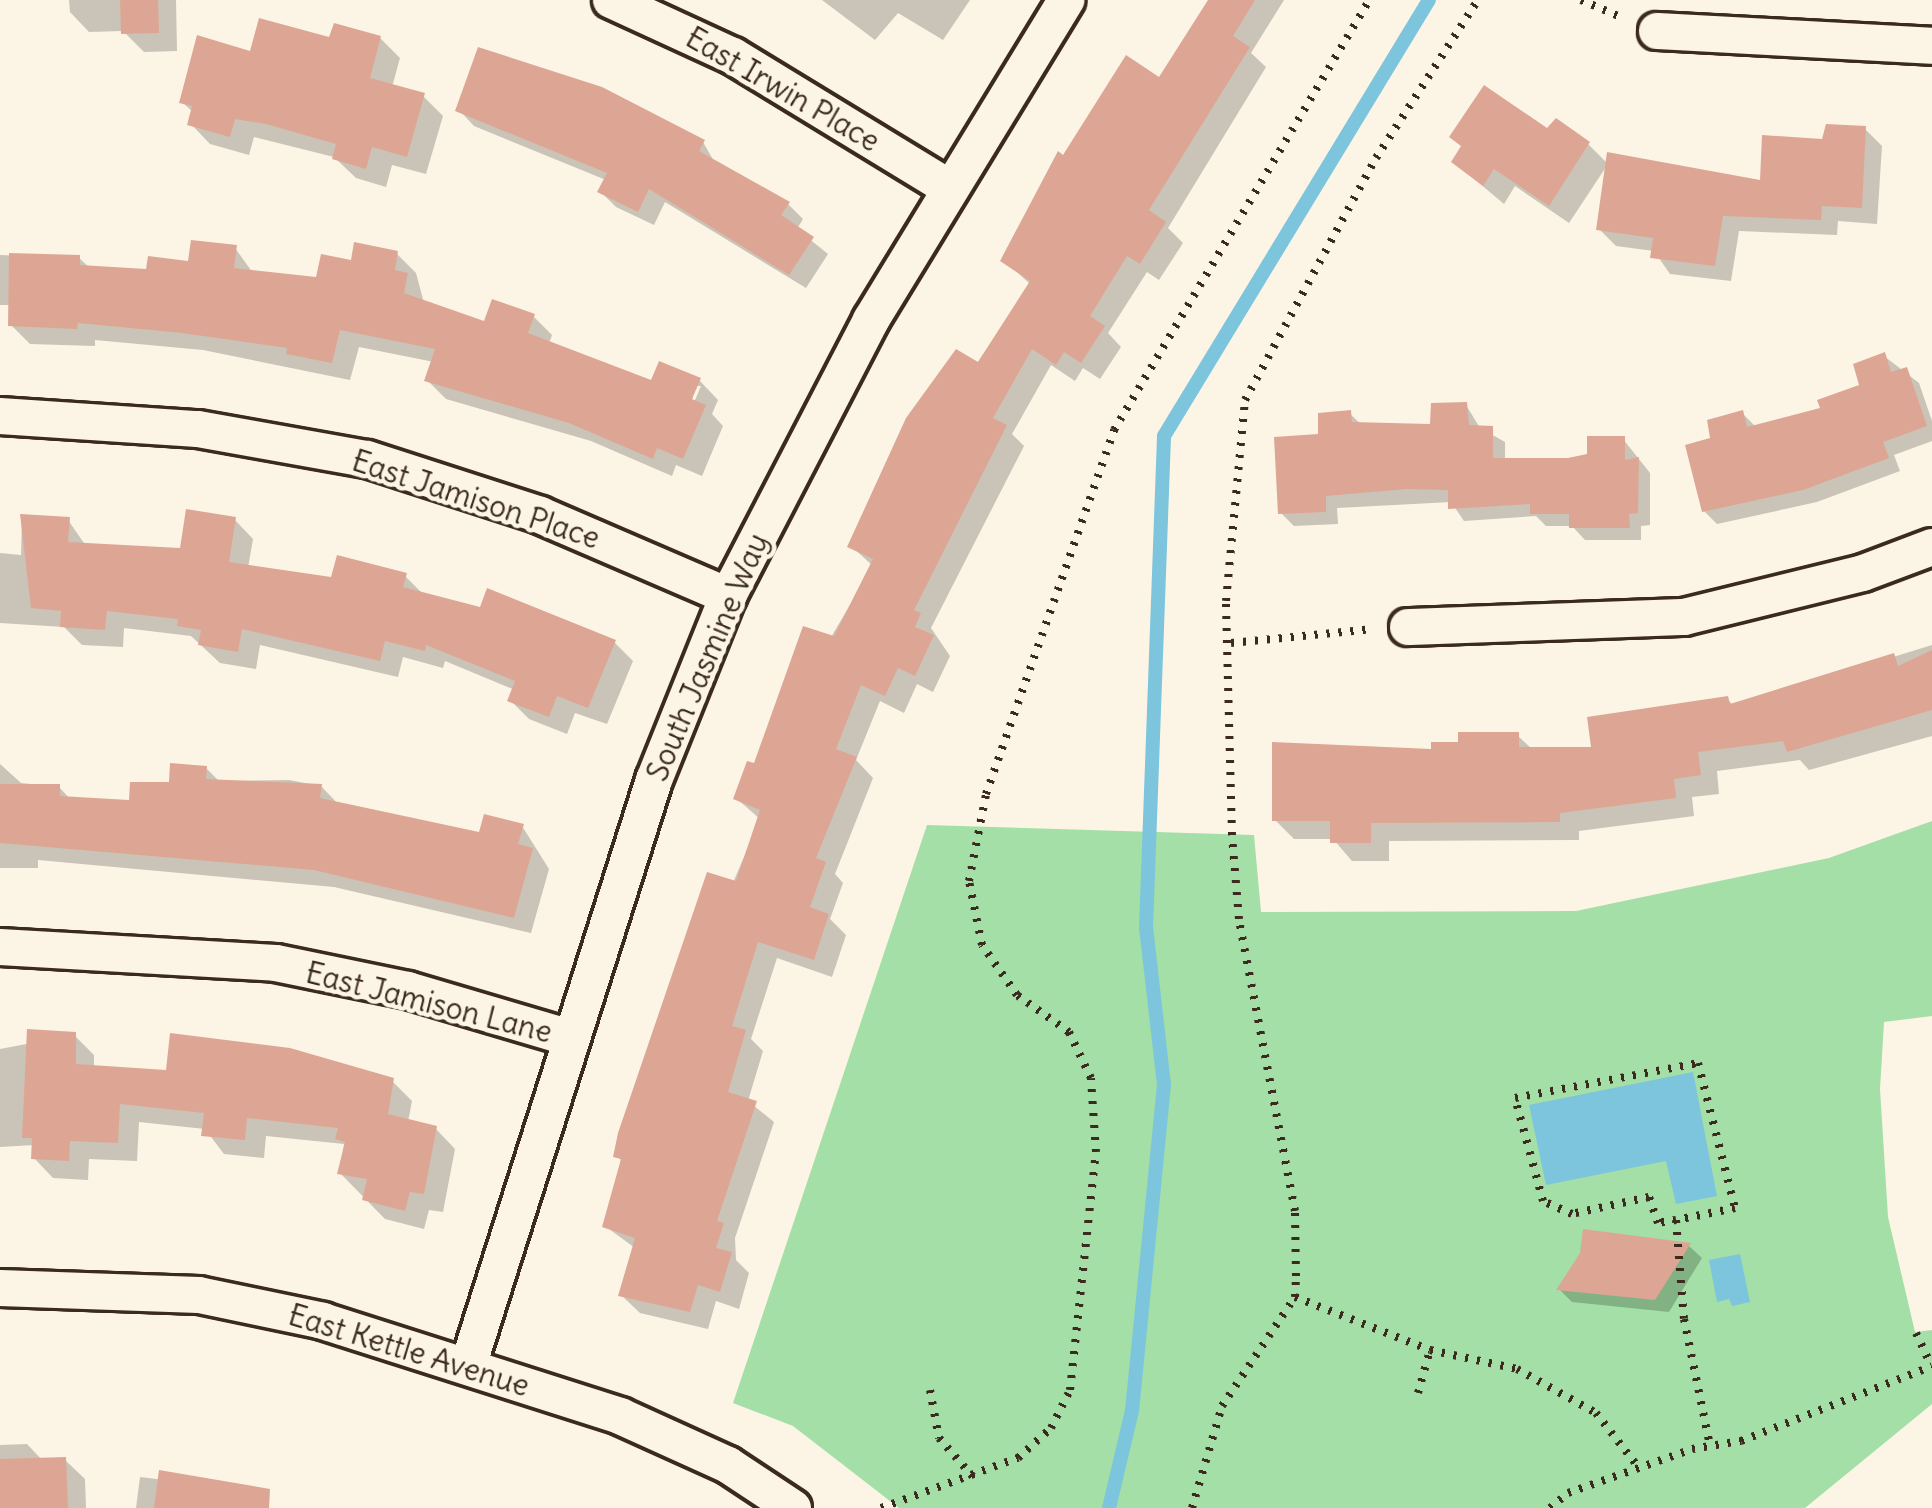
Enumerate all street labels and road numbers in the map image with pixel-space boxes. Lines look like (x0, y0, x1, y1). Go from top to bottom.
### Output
street label: East Irwin Place (680, 19, 886, 159)
street label: East Jamison Place (348, 442, 604, 556)
street label: South Jasmine Way (639, 528, 775, 786)
street label: East Jamison Lane (302, 954, 556, 1050)
street label: East Kettle Avenue (284, 1296, 534, 1404)

